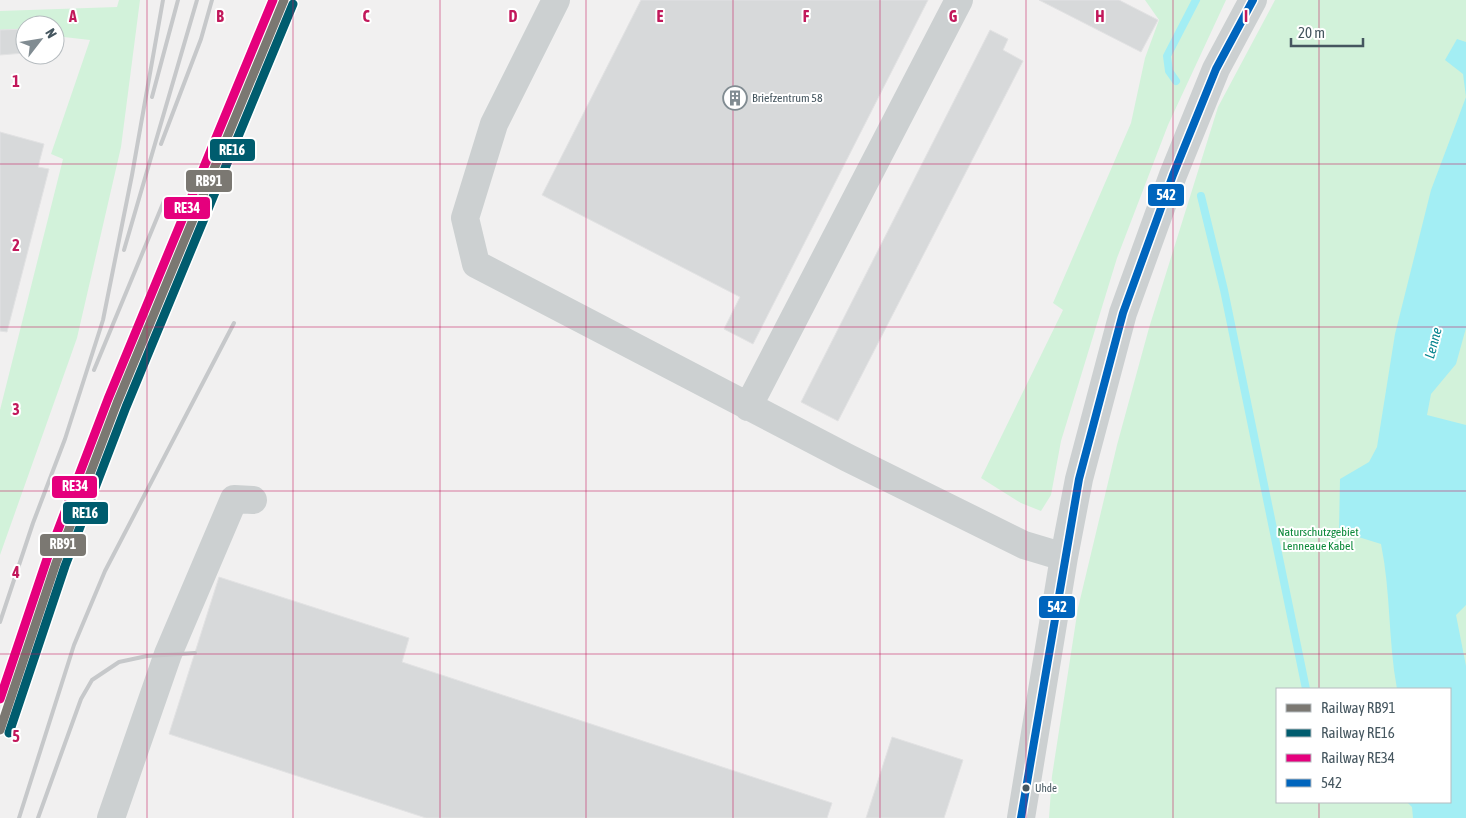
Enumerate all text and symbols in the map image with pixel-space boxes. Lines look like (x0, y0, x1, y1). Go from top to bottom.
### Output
text: A (68, 7, 77, 25)
text: B (216, 7, 224, 25)
text: C (362, 7, 370, 25)
text: D (509, 7, 518, 25)
text: E (657, 7, 664, 25)
text: F (803, 7, 810, 25)
text: G (949, 7, 958, 25)
text: H (1095, 7, 1105, 25)
text: I (1244, 7, 1248, 25)
north arrow (15, 15, 65, 65)
scale bar (1291, 15, 1364, 47)
text: 20 m (1298, 24, 1325, 41)
text: N (42, 26, 60, 41)
text: 1 (12, 72, 20, 90)
building icon: Briefzentrum 58 (722, 85, 748, 111)
place label: Briefzentrum 58 (752, 91, 823, 105)
line badge: RE16 (209, 138, 256, 162)
text: RE16 (219, 142, 245, 158)
line badge: RB91 (185, 169, 233, 193)
text: RB91 (196, 173, 223, 189)
line badge: 542 (1147, 183, 1185, 207)
text: 542 (1156, 187, 1176, 203)
line badge: RE34 (163, 196, 211, 220)
text: RE34 (174, 200, 200, 216)
text: 2 (12, 236, 20, 254)
water label: Lenne (1421, 326, 1445, 360)
text: 3 (12, 400, 20, 418)
line badge: RE34 (51, 475, 98, 499)
text: RE34 (62, 478, 88, 494)
line badge: RE16 (62, 501, 109, 525)
text: RE16 (72, 505, 98, 521)
park label: Naturschutzgebiet Lenneaue Kabel (1277, 525, 1359, 553)
line badge: RB91 (39, 533, 87, 557)
text: RB91 (50, 536, 77, 552)
text: 4 (11, 563, 20, 581)
line badge: 542 (1038, 595, 1076, 619)
text: 542 (1047, 599, 1067, 615)
legend (1276, 688, 1451, 803)
text: Railway RB91 (1321, 699, 1395, 716)
text: Railway RE16 (1321, 724, 1395, 741)
text: 5 (12, 727, 20, 745)
text: Railway RE34 (1321, 749, 1395, 766)
text: 542 (1321, 774, 1342, 791)
place label: Uhde (1035, 782, 1057, 794)
marker: Uhde (1021, 783, 1031, 793)

